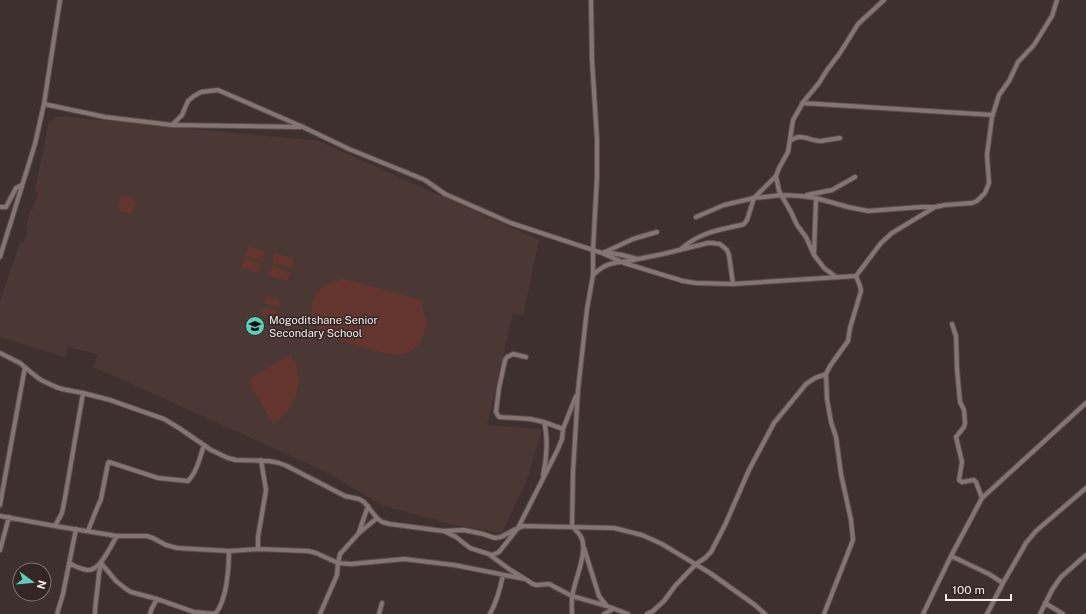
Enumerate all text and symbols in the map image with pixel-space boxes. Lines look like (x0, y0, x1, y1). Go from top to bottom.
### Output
place label: Mogoditshane Senior Secondary School (269, 314, 378, 339)
school or university icon: Mogoditshane Senior Secondary School (244, 315, 266, 337)
north arrow (12, 562, 52, 602)
scale bar (946, 576, 1011, 602)
text: N (35, 579, 49, 591)
text: 100 m (952, 583, 985, 597)

